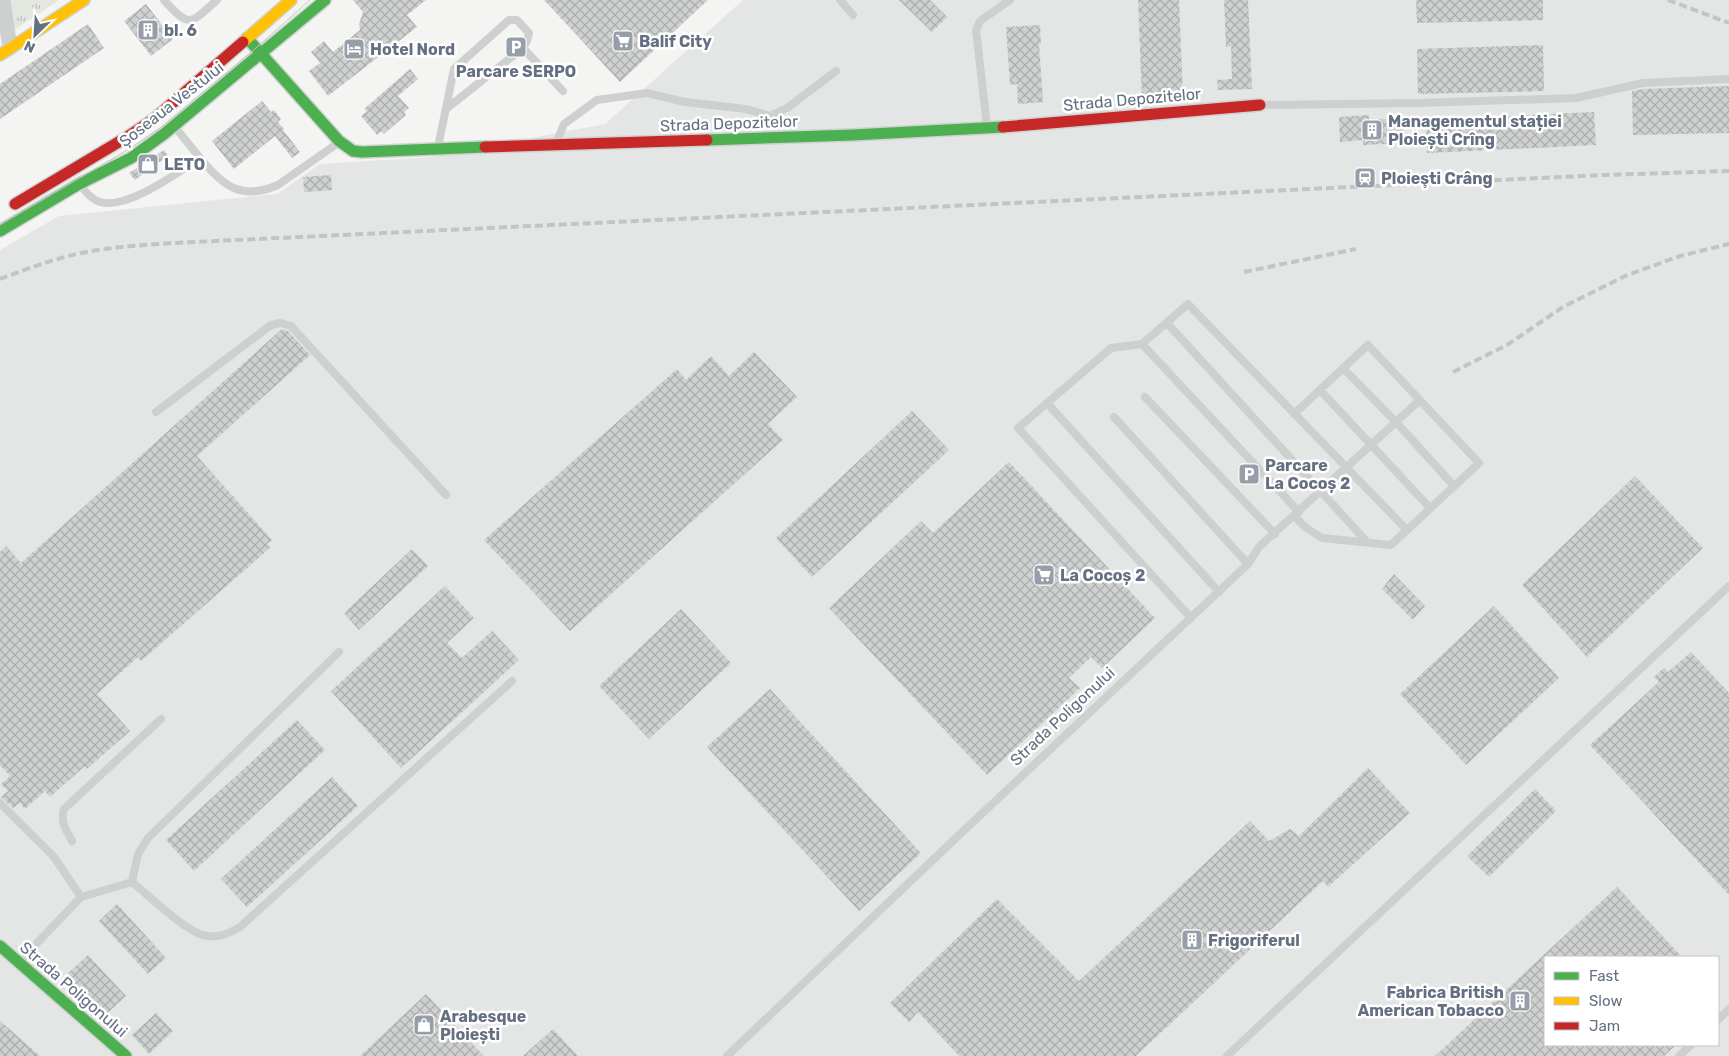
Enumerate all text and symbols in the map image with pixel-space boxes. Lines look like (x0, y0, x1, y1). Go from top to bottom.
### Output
north arrow (10, 10, 60, 60)
building icon: bl. 6 (136, 18, 160, 42)
place label: bl. 6 (164, 21, 197, 40)
supermarket icon: Balif City (611, 29, 635, 53)
place label: Balif City (639, 32, 712, 51)
parking icon: Parcare SERPO (504, 35, 528, 59)
text: N (22, 36, 38, 56)
hotel icon: Hotel Nord (342, 37, 366, 61)
place label: Hotel Nord (370, 40, 455, 59)
street label: Șoseaua Vestului (115, 58, 227, 151)
place label: Parcare SERPO (456, 62, 576, 81)
street label: Strada Depozitelor (1062, 84, 1202, 115)
street label: Strada Depozitelor (660, 112, 798, 135)
place label: Managementul stației Ploiești Crîng (1388, 112, 1562, 149)
building icon: Managementul stației Ploiești Crîng (1360, 118, 1384, 142)
shop icon: LETO (136, 152, 160, 176)
place label: LETO (164, 155, 205, 174)
station icon: Ploieşti Crâng (1353, 166, 1377, 190)
place label: Ploieşti Crâng (1381, 169, 1493, 188)
place label: Parcare La Cocoș 2 (1265, 456, 1350, 493)
parking icon: Parcare La Cocoș 2 (1237, 462, 1261, 486)
supermarket icon: La Cocoș 2 (1032, 563, 1056, 587)
place label: La Cocoș 2 (1060, 566, 1145, 585)
street label: Strada Poligonului (1006, 663, 1118, 770)
building icon: Frigoriferul (1180, 928, 1204, 952)
place label: Frigoriferul (1208, 931, 1300, 950)
street label: Strada Poligonului (16, 938, 131, 1041)
legend (1544, 956, 1719, 1046)
text: Fast (1589, 967, 1619, 985)
place label: Fabrica British American Tobacco (1358, 983, 1504, 1020)
building icon: Fabrica British American Tobacco (1508, 989, 1532, 1013)
text: Slow (1589, 992, 1622, 1010)
place label: Arabesque Ploiești (440, 1007, 526, 1044)
shop icon: Arabesque Ploiești (412, 1013, 436, 1037)
text: Jam (1589, 1017, 1620, 1035)

